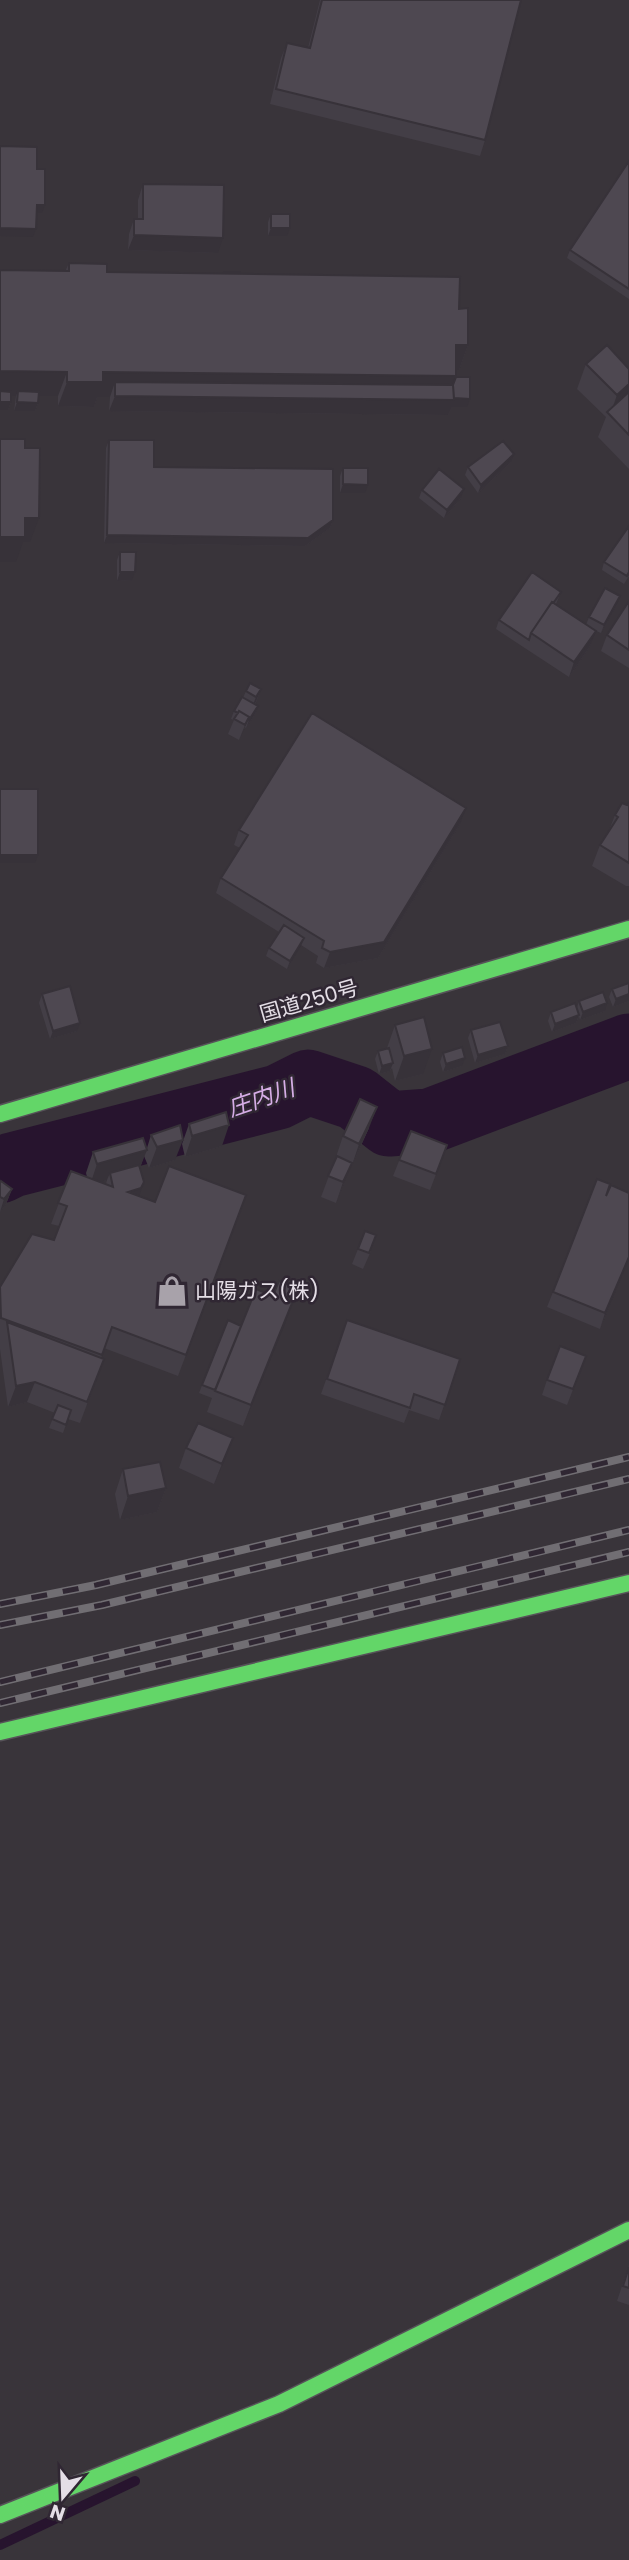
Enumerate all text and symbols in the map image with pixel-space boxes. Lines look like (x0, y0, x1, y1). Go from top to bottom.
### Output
street label: 国道250号 (256, 973, 362, 1028)
water label: 庄内川 (223, 1071, 302, 1124)
shop icon: 山陽ガス(株) (155, 1274, 189, 1308)
place label: 山陽ガス(株) (195, 1276, 319, 1305)
north arrow (28, 2462, 98, 2532)
text: N (46, 2498, 69, 2528)

